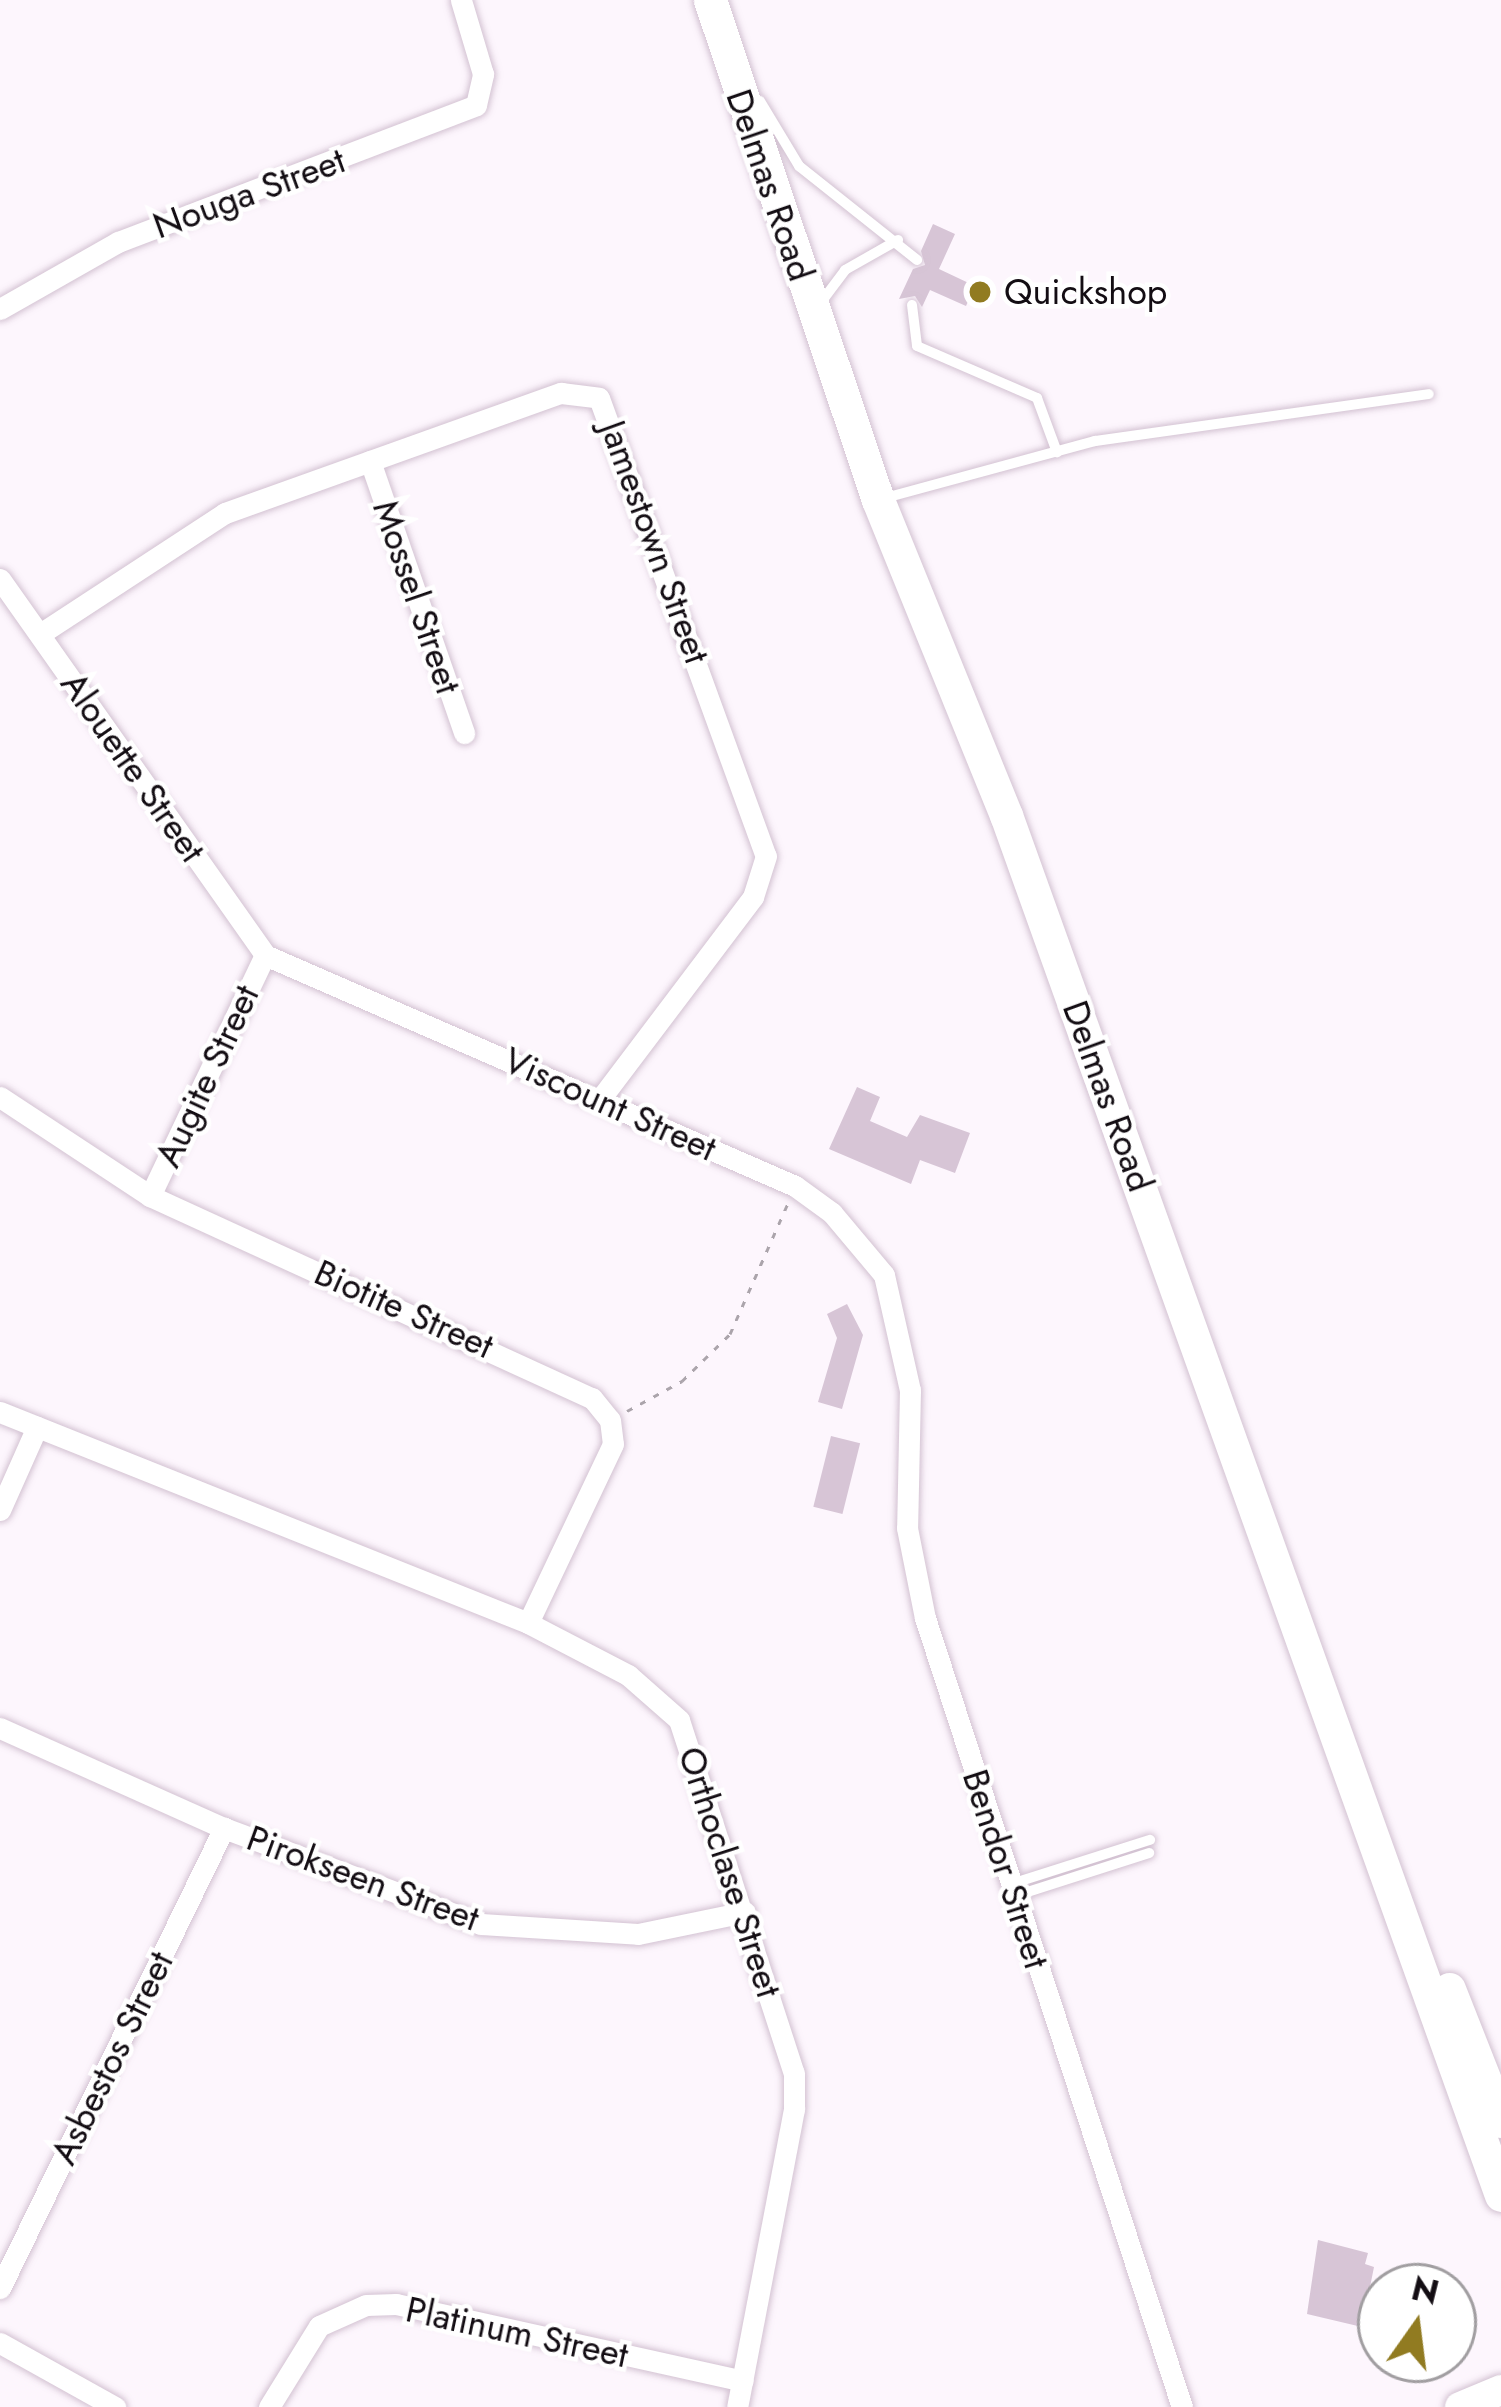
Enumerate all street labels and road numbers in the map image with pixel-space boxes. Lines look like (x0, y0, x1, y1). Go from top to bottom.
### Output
street label: Delmas Road (717, 84, 823, 286)
street label: Nouga Street (147, 138, 351, 248)
street label: Jamestown Street (591, 415, 719, 669)
street label: Mossel Street (364, 495, 470, 699)
street label: Alouette Street (52, 664, 214, 870)
street label: Augite Street (146, 978, 268, 1174)
street label: Delmas Road (1054, 995, 1162, 1197)
street label: Viscount Street (497, 1038, 723, 1170)
street label: Biotite Street (308, 1250, 500, 1368)
street label: Orthoclase Street (669, 1741, 791, 2003)
street label: Bendor Street (954, 1764, 1058, 1974)
street label: Pirokseen Street (241, 1816, 485, 1940)
street label: Asbestos Street (42, 1945, 182, 2171)
street label: Platinum Street (402, 2287, 632, 2377)

